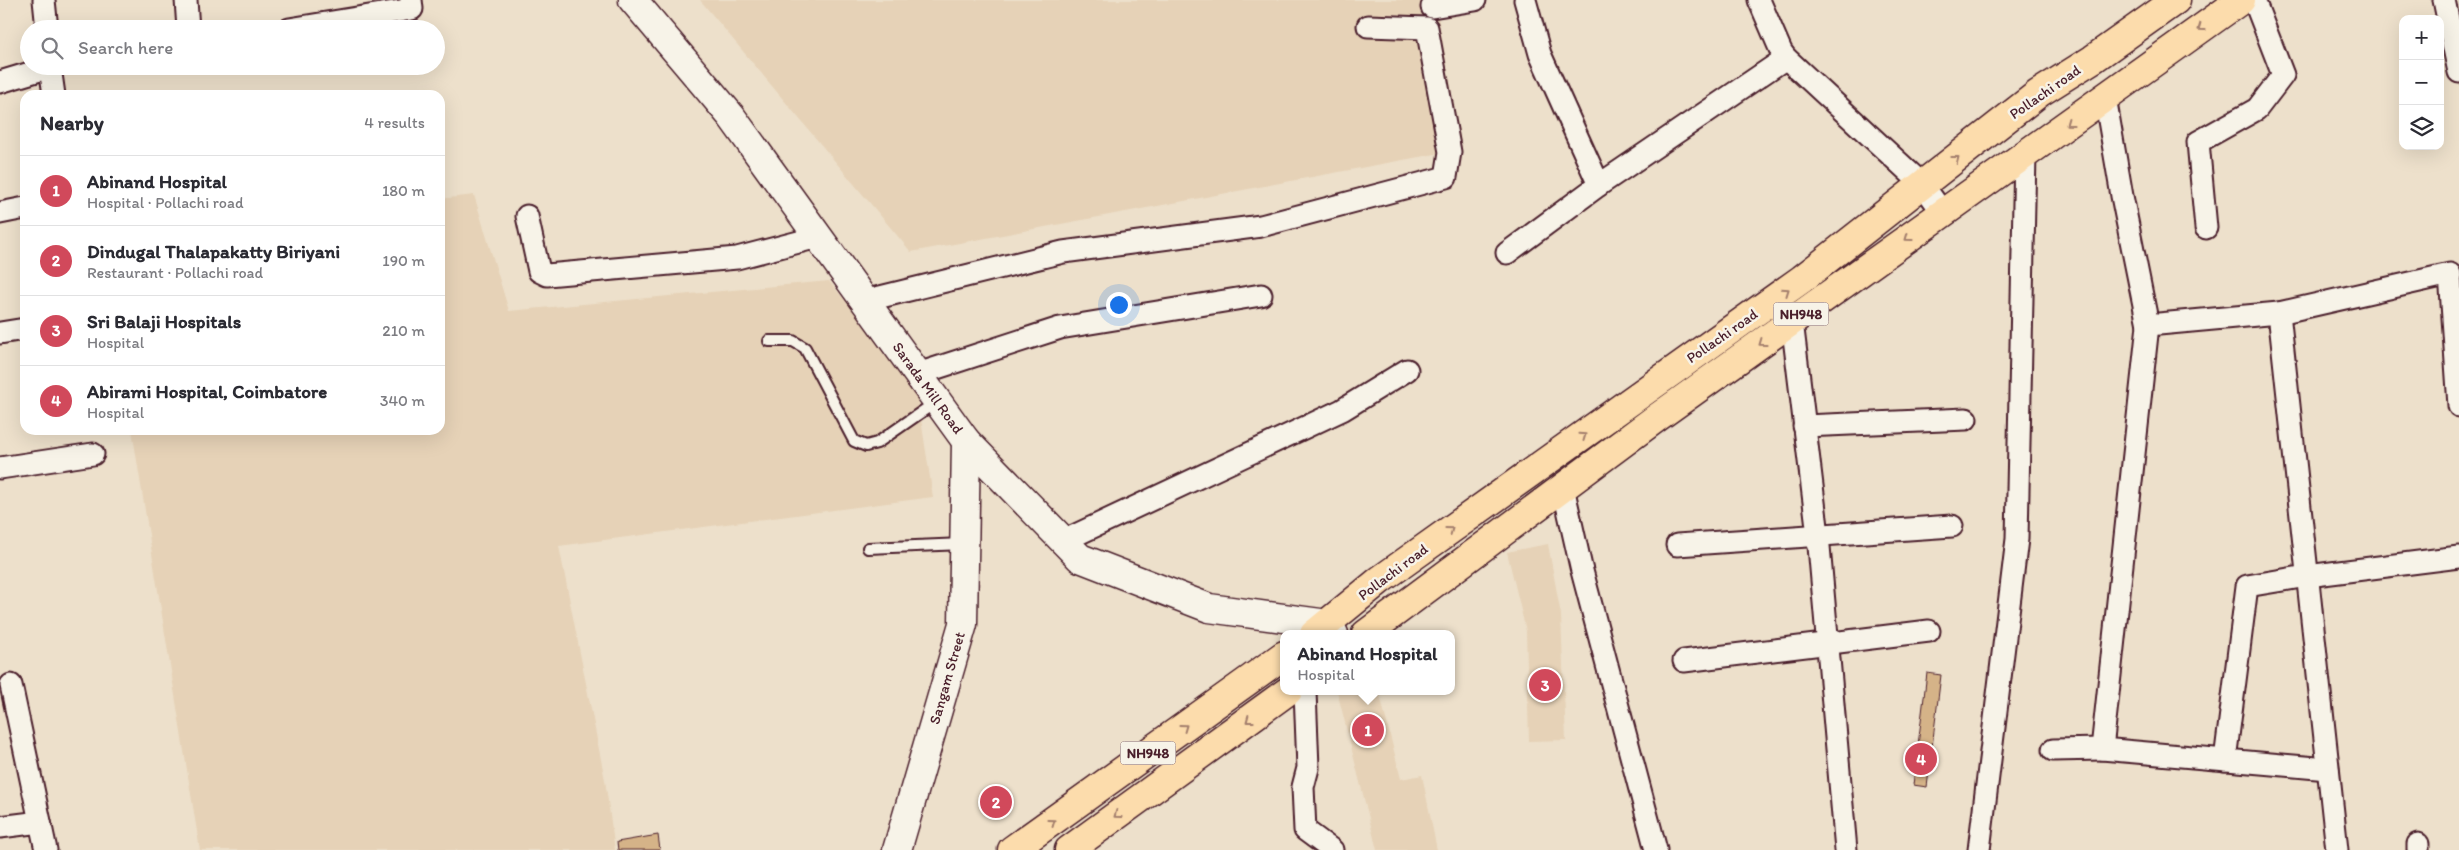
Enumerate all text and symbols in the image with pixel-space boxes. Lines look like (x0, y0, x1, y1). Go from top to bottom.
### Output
map controls (2399, 15, 2444, 150)
button: + (2399, 15, 2444, 60)
search box (20, 20, 445, 75)
one-way arrow (2197, 22, 2207, 31)
icon: search (38, 34, 66, 62)
text: Search here (78, 36, 173, 59)
button: − (2399, 60, 2444, 105)
street label: Pollachi road (2006, 61, 2084, 123)
button: layers (2399, 105, 2444, 150)
text: Nearby (40, 110, 104, 135)
text: 4 results (364, 113, 425, 132)
one-way arrow (2065, 117, 2075, 126)
one-way arrow (1950, 156, 1959, 164)
text: Abinand Hospital (87, 170, 227, 193)
text: 1 (52, 181, 60, 200)
text: 180 m (382, 181, 425, 200)
text: Hospital · Pollachi road (87, 193, 244, 212)
one-way arrow (1904, 232, 1914, 241)
text: Dindugal Thalapakatty Biriyani (87, 240, 340, 263)
text: 2 (52, 251, 60, 270)
text: 190 m (382, 251, 425, 270)
text: Restaurant · Pollachi road (87, 263, 263, 282)
one-way arrow (1780, 288, 1790, 297)
your location (1106, 292, 1132, 318)
road number: NH948 (1774, 302, 1828, 326)
street label: Pollachi road (1683, 305, 1761, 367)
text: Sri Balaji Hospitals (87, 310, 241, 333)
text: 3 (52, 321, 60, 340)
text: 210 m (382, 321, 425, 340)
text: Hospital (87, 333, 144, 352)
one-way arrow (1758, 337, 1768, 346)
street label: Sarada Mill Road (889, 339, 967, 437)
text: Abirami Hospital, Coimbatore (87, 380, 327, 403)
text: 4 (51, 391, 61, 410)
text: 340 m (380, 391, 425, 410)
text: Hospital (87, 403, 144, 422)
one-way arrow (1577, 433, 1587, 442)
one-way arrow (1445, 527, 1454, 536)
street label: Pollachi road (1355, 540, 1431, 604)
street label: Sangam Street (925, 629, 969, 726)
popup (1280, 630, 1455, 695)
text: Abinand Hospital (1298, 642, 1437, 665)
text: Hospital (1298, 665, 1355, 684)
pin: 3 (1529, 666, 1561, 704)
pin: 1 (1352, 711, 1384, 749)
one-way arrow (1245, 714, 1255, 723)
one-way arrow (1178, 724, 1188, 733)
pin: 4 (1905, 740, 1937, 778)
road number: NH948 (1120, 741, 1176, 764)
pin: 2 (980, 783, 1012, 821)
one-way arrow (1114, 809, 1123, 818)
one-way arrow (1046, 819, 1055, 828)

